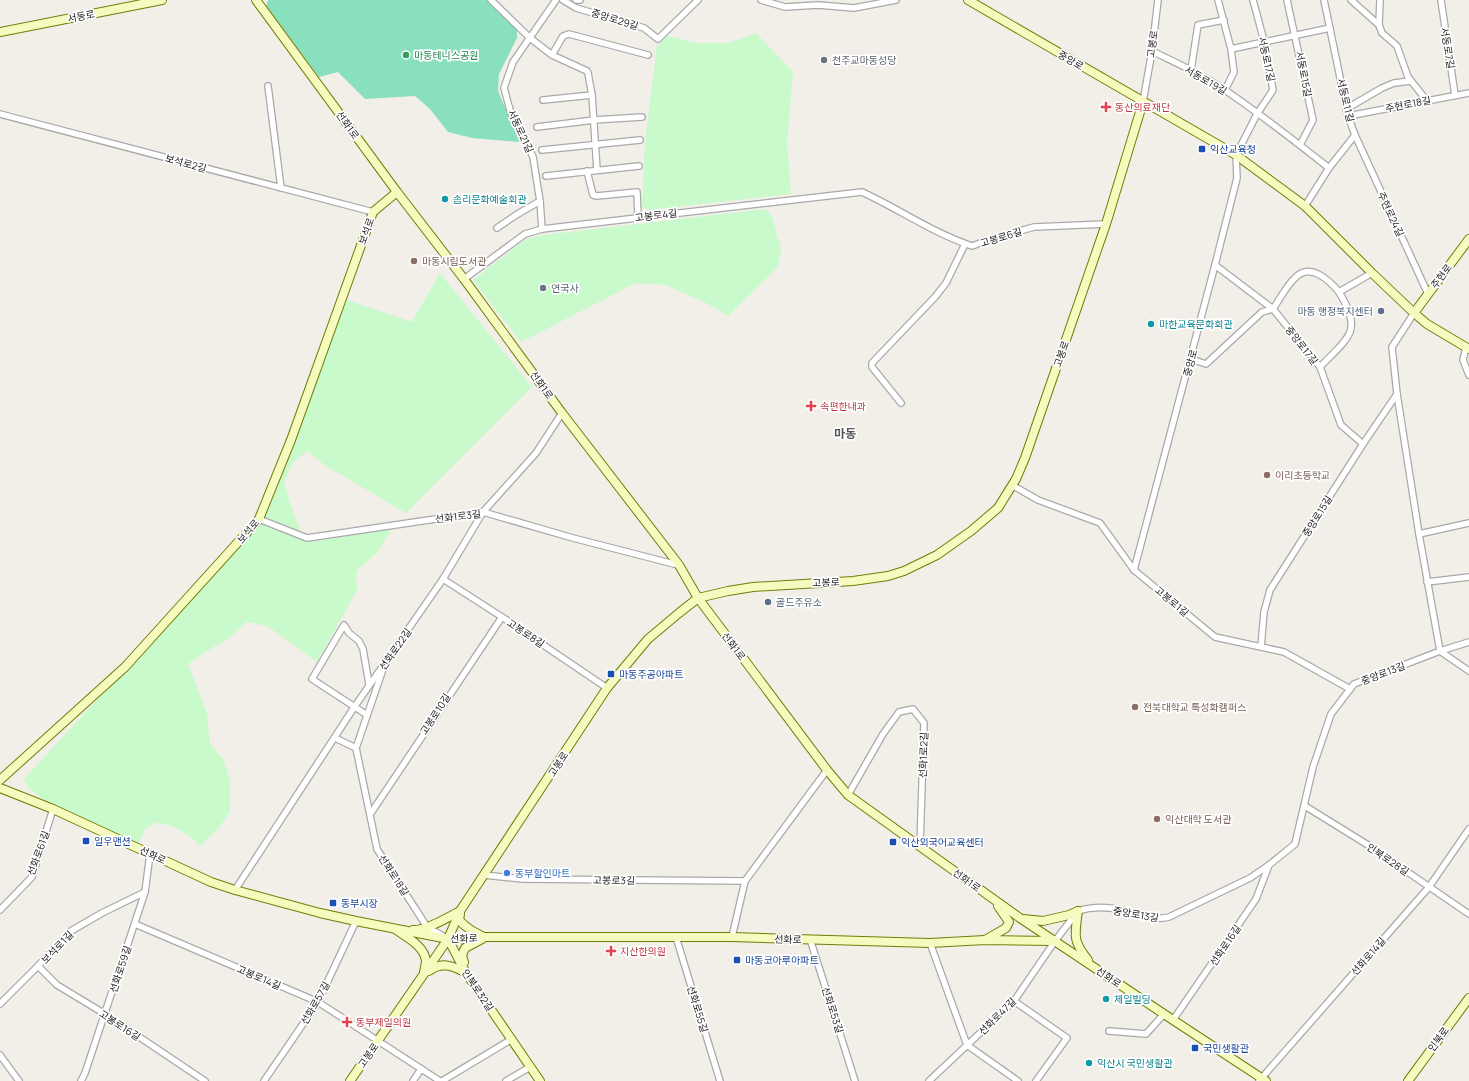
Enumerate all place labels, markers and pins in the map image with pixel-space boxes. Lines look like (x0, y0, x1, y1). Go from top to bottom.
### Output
place label: 마동테니스공원 (414, 48, 478, 62)
marker: 마동테니스공원 (401, 50, 411, 60)
place label: 천주교마동성당 (832, 53, 896, 67)
marker: 천주교마동성당 (819, 55, 829, 65)
place label: 동산의료재단 (1115, 100, 1170, 114)
marker: 동산의료재단 (1100, 101, 1112, 113)
place label: 익산교육청 (1210, 142, 1256, 156)
marker: 익산교육청 (1197, 144, 1207, 154)
place label: 솜리문화예술회관 (453, 192, 527, 206)
marker: 솜리문화예술회관 (440, 194, 450, 204)
place label: 마동시립도서관 (422, 254, 487, 268)
marker: 마동시립도서관 (409, 256, 419, 266)
place label: 연국사 (551, 281, 579, 295)
marker: 연국사 (538, 283, 548, 293)
place label: 마동 행정복지센터 (1297, 304, 1373, 318)
marker: 마동 행정복지센터 (1376, 306, 1386, 316)
place label: 마한교육문화회관 (1159, 317, 1233, 331)
marker: 마한교육문화회관 (1146, 319, 1156, 329)
place label: 속편한내과 (820, 399, 866, 413)
marker: 속편한내과 (805, 400, 817, 412)
place label: 이리초등학교 (1275, 468, 1330, 482)
marker: 이리초등학교 (1262, 470, 1272, 480)
place label: 골드주유소 (776, 595, 822, 609)
marker: 골드주유소 (763, 597, 773, 607)
place label: 마동주공아파트 (619, 667, 683, 681)
marker: 마동주공아파트 (606, 669, 616, 679)
place label: 전북대학교 특성화캠퍼스 (1143, 700, 1246, 714)
marker: 전북대학교 특성화캠퍼스 (1130, 702, 1140, 712)
place label: 익산대학 도서관 (1165, 812, 1232, 826)
marker: 익산대학 도서관 (1152, 814, 1162, 824)
place label: 일우맨션 (94, 834, 131, 848)
place label: 익산외국어교육센터 (901, 835, 984, 849)
marker: 일우맨션 (81, 836, 91, 846)
marker: 익산외국어교육센터 (888, 837, 898, 847)
place label: 동부할인마트 (515, 866, 570, 880)
marker: 동부할인마트 (502, 868, 512, 878)
place label: 동부시장 (341, 896, 378, 910)
marker: 동부시장 (328, 898, 338, 908)
place label: 지산한의원 (620, 944, 666, 958)
marker: 지산한의원 (605, 945, 617, 957)
place label: 마동코아루아파트 (745, 953, 819, 967)
marker: 마동코아루아파트 (732, 955, 742, 965)
place label: 제일빌딩 (1114, 992, 1151, 1006)
marker: 제일빌딩 (1101, 994, 1111, 1004)
place label: 동부제일의원 (356, 1015, 411, 1029)
marker: 동부제일의원 (341, 1016, 353, 1028)
place label: 국민생활관 (1203, 1041, 1250, 1055)
marker: 국민생활관 (1190, 1043, 1200, 1053)
place label: 익산시 국민생활관 (1097, 1056, 1173, 1070)
marker: 익산시 국민생활관 (1084, 1058, 1094, 1068)

